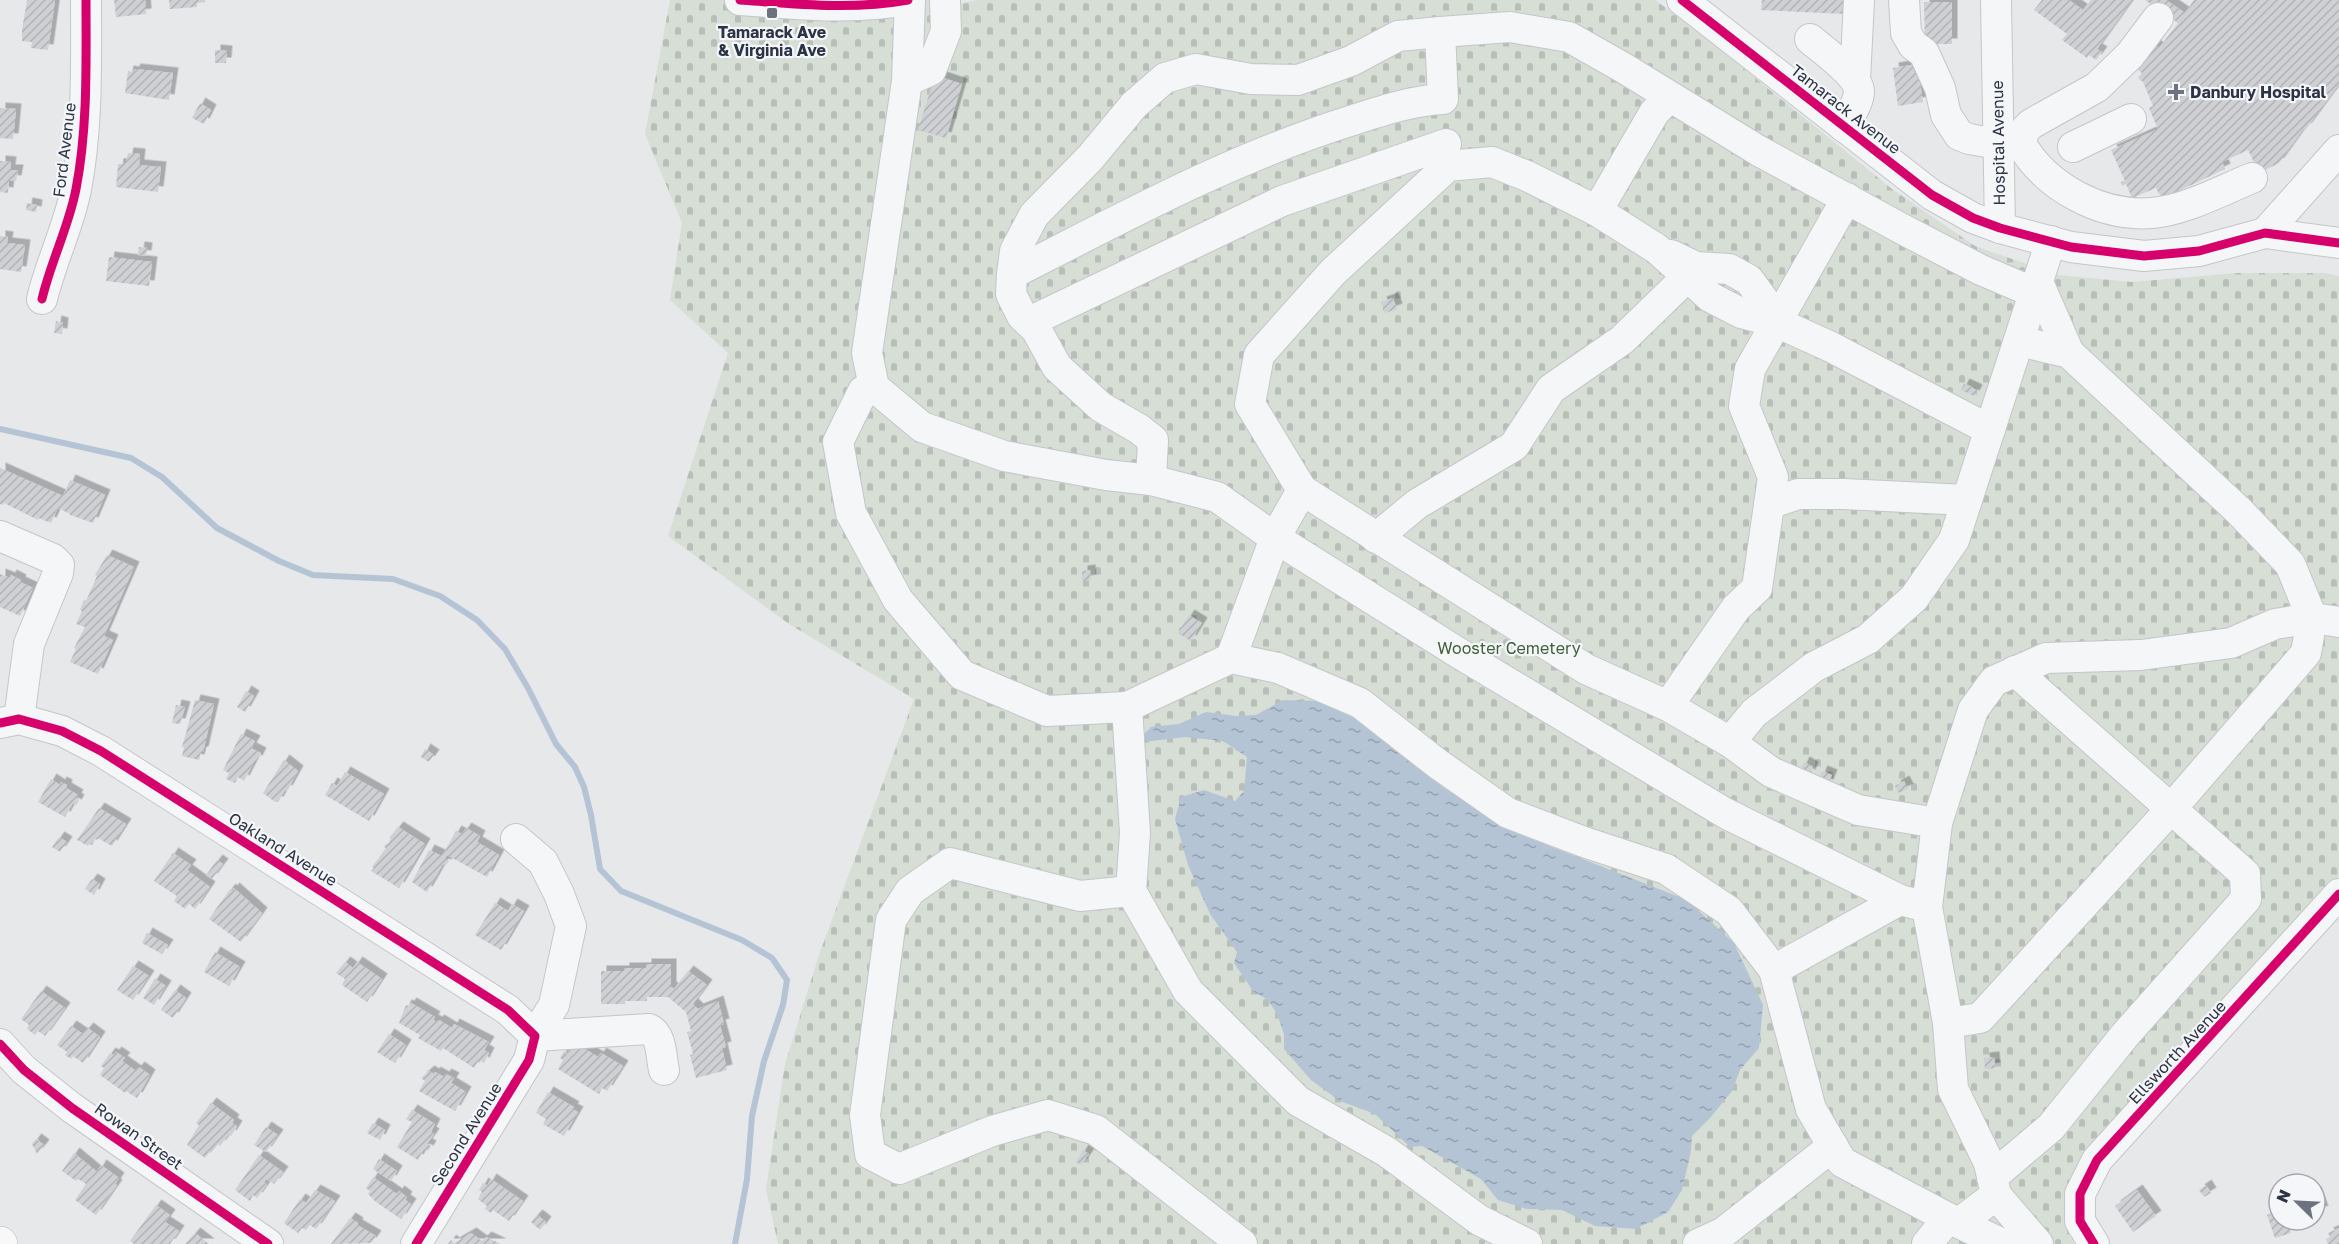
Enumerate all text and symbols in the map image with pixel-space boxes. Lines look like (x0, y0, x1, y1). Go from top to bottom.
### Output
marker: Tamarack Ave & Virginia Ave (765, 6, 779, 20)
place label: Tamarack Ave & Virginia Ave (718, 22, 826, 60)
street label: Tamarack Avenue (1787, 60, 1905, 158)
street label: Hospital Avenue (1987, 80, 2009, 206)
place label: Danbury Hospital (2190, 82, 2327, 102)
marker: Danbury Hospital (2167, 83, 2185, 101)
street label: Ford Avenue (48, 101, 80, 199)
park label: Wooster Cemetery (1437, 638, 1581, 658)
street label: Oakland Avenue (225, 808, 341, 890)
street label: Ellsworth Avenue (2124, 996, 2230, 1108)
street label: Second Avenue (426, 1079, 506, 1189)
street label: Rowan Street (91, 1098, 187, 1174)
north arrow (2267, 1172, 2327, 1232)
text: N (2272, 1186, 2295, 1206)

